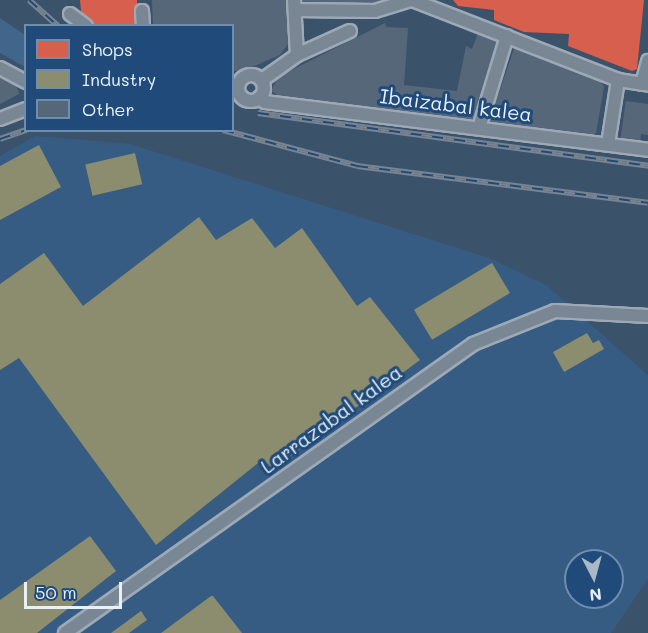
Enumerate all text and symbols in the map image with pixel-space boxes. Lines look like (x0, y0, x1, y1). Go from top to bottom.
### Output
legend (24, 24, 234, 132)
text: Shops (82, 37, 133, 61)
text: Industry (82, 67, 156, 91)
street label: Ibaizabal kalea (378, 84, 534, 126)
text: Other (82, 97, 135, 121)
street label: Larrazabal kalea (256, 360, 406, 478)
north arrow (564, 549, 624, 609)
scale bar (27, 570, 124, 608)
text: 50 m (35, 580, 77, 604)
text: N (589, 584, 603, 606)

